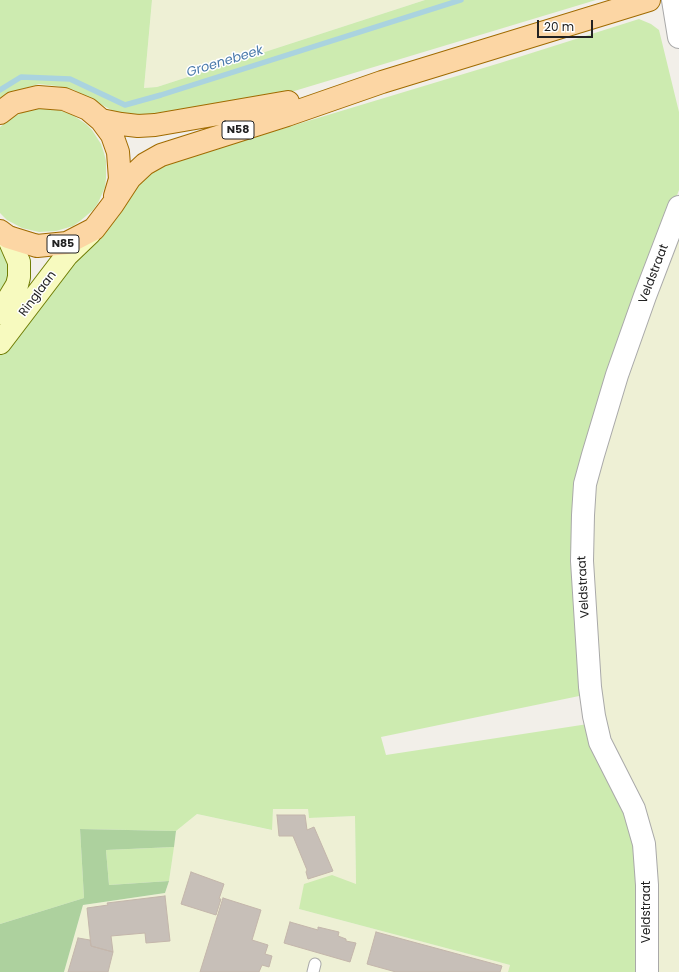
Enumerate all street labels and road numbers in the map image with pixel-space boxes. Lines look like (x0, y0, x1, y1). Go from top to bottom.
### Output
road number: N58 (222, 121, 254, 139)
road number: N85 (47, 235, 79, 253)
street label: Veldstraat (636, 242, 672, 306)
street label: Ringlaan (16, 269, 60, 319)
street label: Veldstraat (575, 556, 593, 618)
street label: Veldstraat (640, 881, 654, 943)

